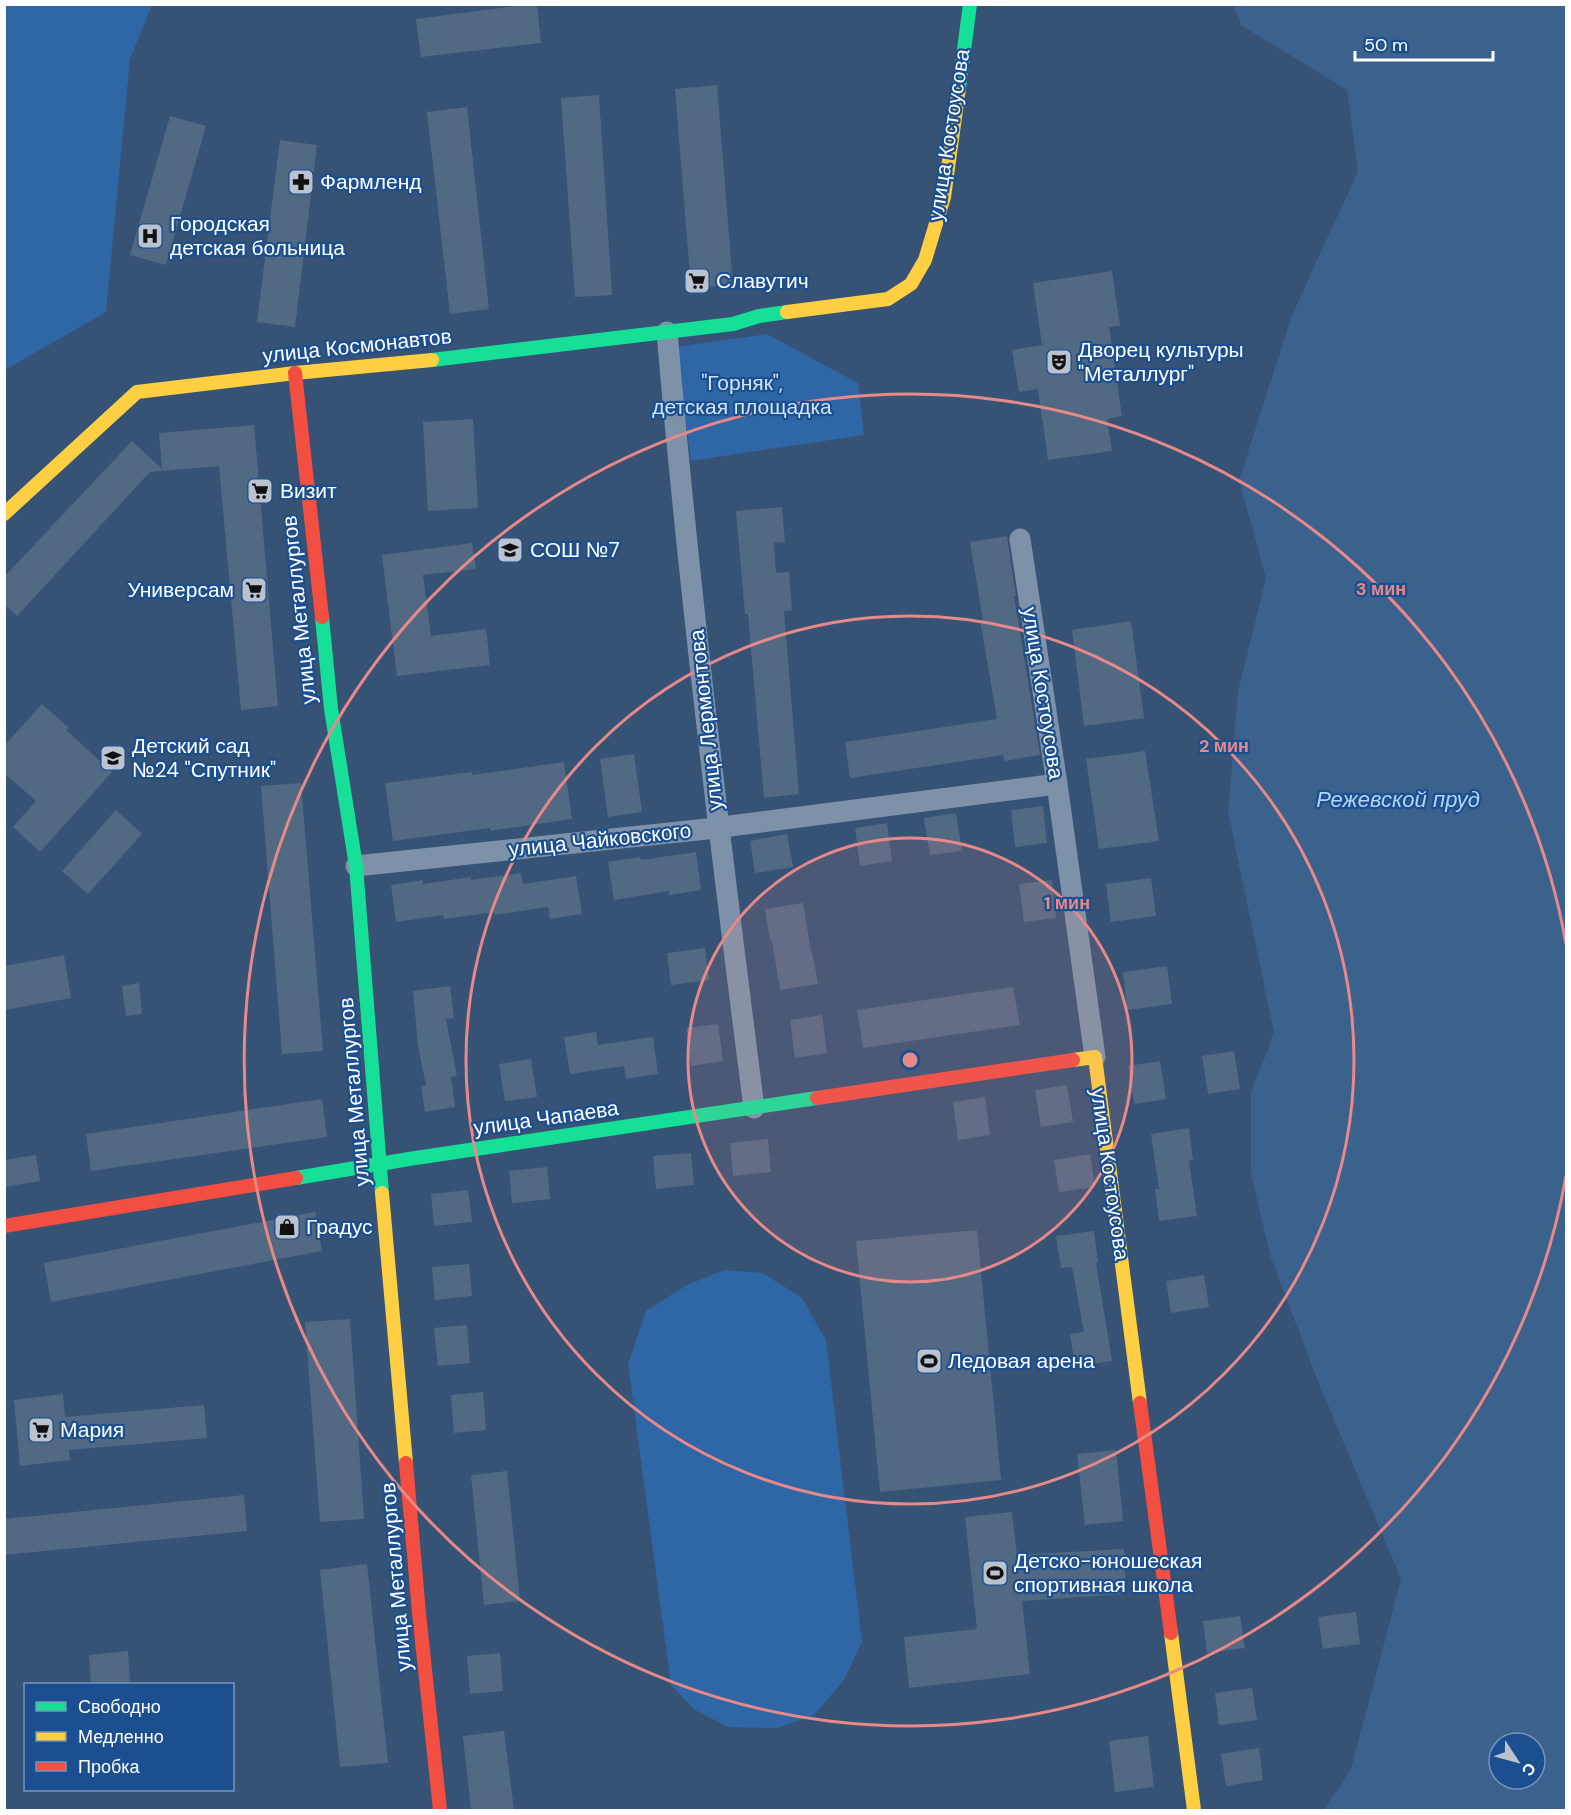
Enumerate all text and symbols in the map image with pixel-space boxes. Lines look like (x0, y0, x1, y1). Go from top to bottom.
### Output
scale bar (1355, 24, 1493, 62)
text: 50 m (1364, 33, 1408, 57)
street label: улица Костоусова (922, 47, 976, 223)
pharmacy icon: Фармленд (286, 167, 316, 197)
place label: Фармленд (320, 168, 422, 196)
place label: Городская детская больница (170, 210, 345, 262)
hospital icon: Городская детская больница (135, 221, 165, 251)
supermarket icon: Славутич (682, 266, 712, 296)
place label: Славутич (716, 267, 809, 295)
street label: улица Космонавтов (261, 322, 453, 370)
place label: Дворец культуры "Металлург" (1078, 336, 1244, 388)
theatre icon: Дворец культуры "Металлург" (1044, 347, 1074, 377)
park label: "Горняк", детская площадка (652, 369, 832, 421)
supermarket icon: Визит (245, 476, 275, 506)
place label: Визит (280, 477, 337, 505)
street label: улица Металлургов (275, 514, 323, 706)
school or university icon: СОШ №7 (495, 535, 525, 565)
place label: СОШ №7 (530, 536, 620, 564)
supermarket icon: Универсам (239, 575, 269, 605)
place label: Универсам (127, 576, 234, 604)
text: 3 мин (1356, 577, 1406, 601)
street label: улица Костоусова (1016, 605, 1070, 781)
street label: улица Лермонтова (683, 628, 729, 812)
place label: Детский сад №24 "Спутник" (132, 732, 276, 784)
text: 2 мин (1199, 734, 1249, 758)
school or university icon: Детский сад №24 "Спутник" (98, 743, 128, 773)
water label: Режевской пруд (1316, 785, 1480, 814)
street label: улица Чайковского (507, 817, 693, 863)
text: 1 мин (1044, 891, 1090, 915)
street label: улица Металлургов (332, 996, 376, 1188)
centre of rings (900, 1050, 920, 1070)
street label: улица Костоусова (1084, 1086, 1136, 1262)
street label: улица Чапаева (472, 1094, 621, 1142)
shop icon: Градус (272, 1212, 302, 1242)
place label: Градус (306, 1213, 373, 1241)
sports icon: Ледовая арена (914, 1346, 944, 1376)
place label: Ледовая арена (948, 1347, 1095, 1375)
supermarket icon: Мария (26, 1415, 56, 1445)
place label: Мария (60, 1416, 124, 1444)
street label: улица Металлургов (374, 1481, 418, 1673)
place label: Детско-юношеская спортивная школа (1014, 1547, 1202, 1599)
sports icon: Детско-юношеская спортивная школа (980, 1558, 1010, 1588)
legend (24, 1683, 234, 1791)
text: Свободно (78, 1695, 161, 1719)
text: Медленно (78, 1725, 164, 1749)
north arrow (1487, 1731, 1547, 1791)
text: Пробка (78, 1755, 141, 1779)
text: С (1517, 1759, 1541, 1781)

